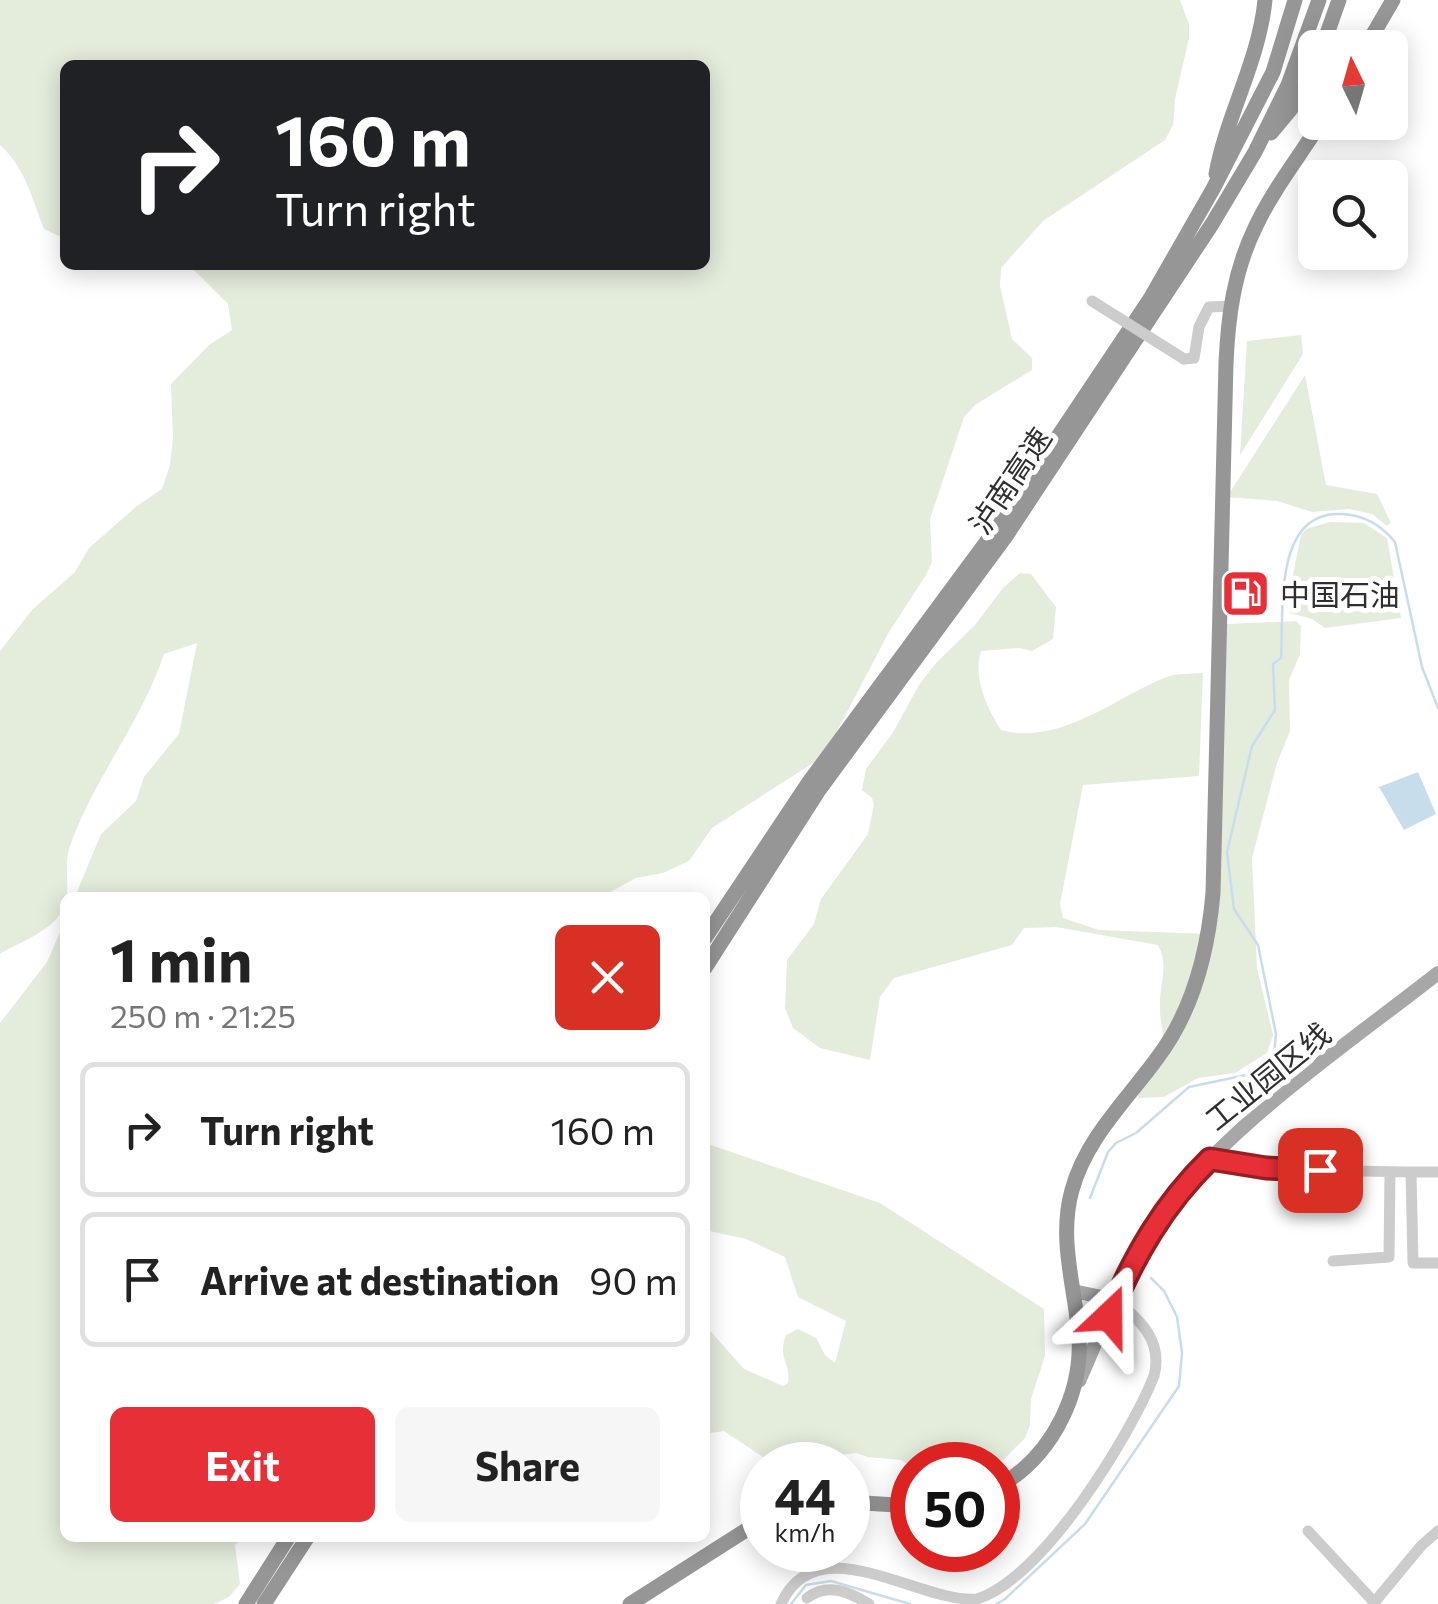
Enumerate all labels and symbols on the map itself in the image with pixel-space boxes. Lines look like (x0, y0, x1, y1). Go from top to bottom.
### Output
north arrow (1298, 30, 1408, 140)
street label: 泸南高速 (960, 420, 1058, 540)
fuel station icon: 中国石油 (1219, 567, 1271, 619)
place label: 中国石油 (1280, 575, 1400, 612)
street label: 工业园区线 (1197, 1013, 1337, 1137)
pin (1278, 1128, 1363, 1213)
position arrow (1057, 1264, 1161, 1368)
speed limit sign: 50 (890, 1442, 1020, 1572)

